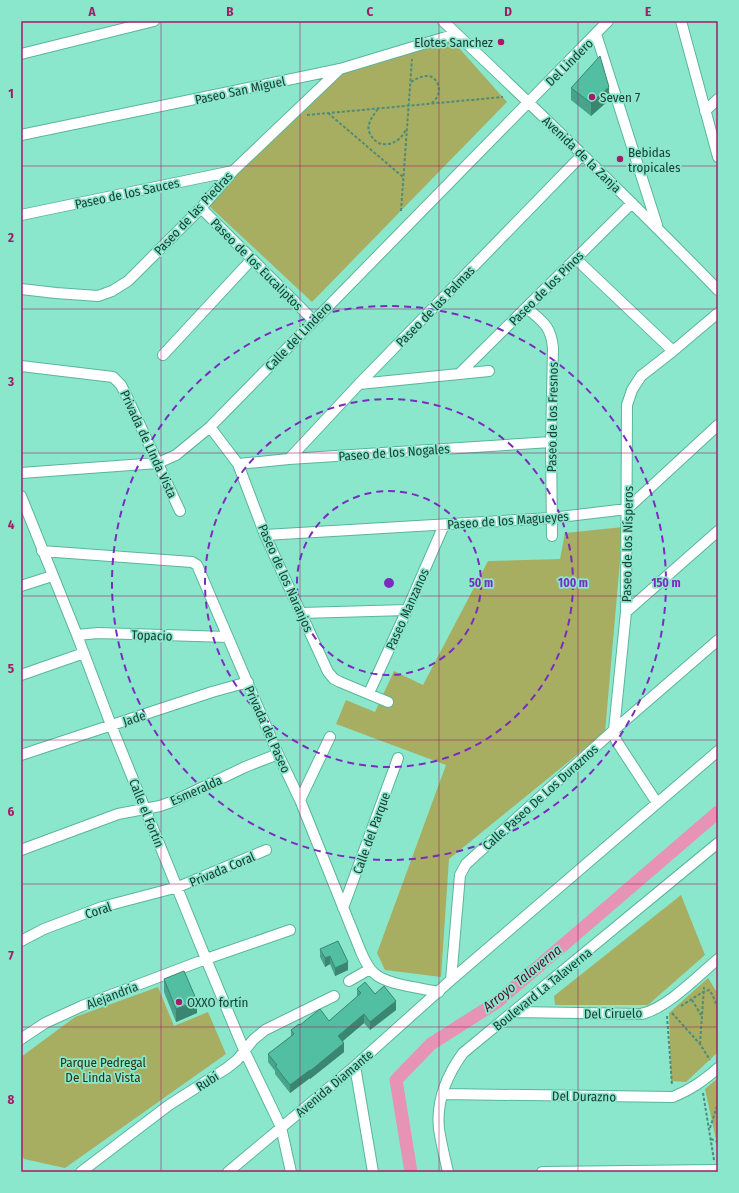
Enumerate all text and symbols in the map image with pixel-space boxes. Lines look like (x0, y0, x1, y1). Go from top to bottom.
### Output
text: A (87, 4, 96, 19)
text: B (226, 4, 234, 19)
text: C (367, 4, 374, 19)
text: D (504, 4, 512, 19)
text: E (645, 4, 651, 19)
place label: Elotes Sanchez (414, 35, 493, 50)
street label: Del Lindero (543, 35, 596, 89)
marker: Elotes Sanchez (496, 37, 506, 47)
street label: Paseo San Miguel (193, 73, 287, 107)
text: 1 (8, 86, 14, 101)
place label: Seven 7 (600, 90, 640, 105)
marker: Seven 7 (587, 92, 597, 102)
street label: Avenida de la Zanja (539, 113, 624, 196)
place label: Bebidas tropicales (628, 145, 681, 175)
marker: Bebidas tropicales (615, 154, 625, 164)
street label: Paseo de las Piedras (151, 168, 236, 258)
street label: Paseo de los Sauces (73, 175, 181, 212)
street label: Paseo de los Eucaliptos (208, 215, 306, 314)
text: 2 (7, 230, 14, 245)
street label: Paseo de los Pinos (506, 248, 587, 329)
street label: Paseo de las Palmas (393, 262, 478, 350)
street label: Calle del Lindero (262, 299, 335, 374)
street label: Paseo de los Fresnos (544, 361, 561, 472)
text: 3 (7, 374, 14, 389)
street label: Privada de LInda Vista (117, 388, 180, 501)
street label: Paseo de los Nogales (338, 441, 451, 464)
street label: Paseo de los Nísperos (619, 485, 636, 602)
street label: Paseo de los Magueyes (447, 509, 570, 532)
text: 4 (8, 517, 15, 532)
street label: Paseo de los Naranjos (255, 522, 316, 635)
street label: Paseo Manzanos (383, 566, 432, 652)
centre of rings (382, 576, 396, 590)
text: 50 m (469, 576, 493, 590)
text: 100 m (558, 576, 588, 590)
text: 150 m (651, 576, 681, 590)
street label: Topacio (131, 627, 173, 644)
text: 5 (8, 661, 14, 676)
street label: Privada del Paseo (242, 683, 294, 775)
street label: Jade (121, 708, 148, 729)
street label: Calle Paseo De Los Duraznos (479, 741, 602, 853)
street label: Esmeralda (168, 772, 224, 809)
street label: Calle el Fortín (126, 777, 167, 850)
street label: Calle del Parque (350, 790, 393, 876)
text: 6 (8, 804, 15, 819)
street label: Privada Coral (187, 849, 258, 890)
street label: Coral (83, 899, 114, 922)
water label: Arroyo Talaverna (479, 941, 565, 1016)
street label: Boulevard La Talaverna (490, 945, 595, 1034)
text: 7 (8, 948, 14, 963)
street label: Alejandria (84, 979, 140, 1012)
place label: OXXO fortín (187, 995, 248, 1010)
marker: OXXO fortín (174, 997, 184, 1007)
street label: Del Ciruelo (584, 1005, 642, 1022)
street label: Avenida Diamante (293, 1047, 376, 1120)
park label: Parque Pedregal De Linda Vista (60, 1055, 146, 1085)
street label: Rubí (193, 1069, 221, 1094)
street label: Del Durazno (552, 1088, 616, 1105)
text: 8 (8, 1092, 15, 1107)

